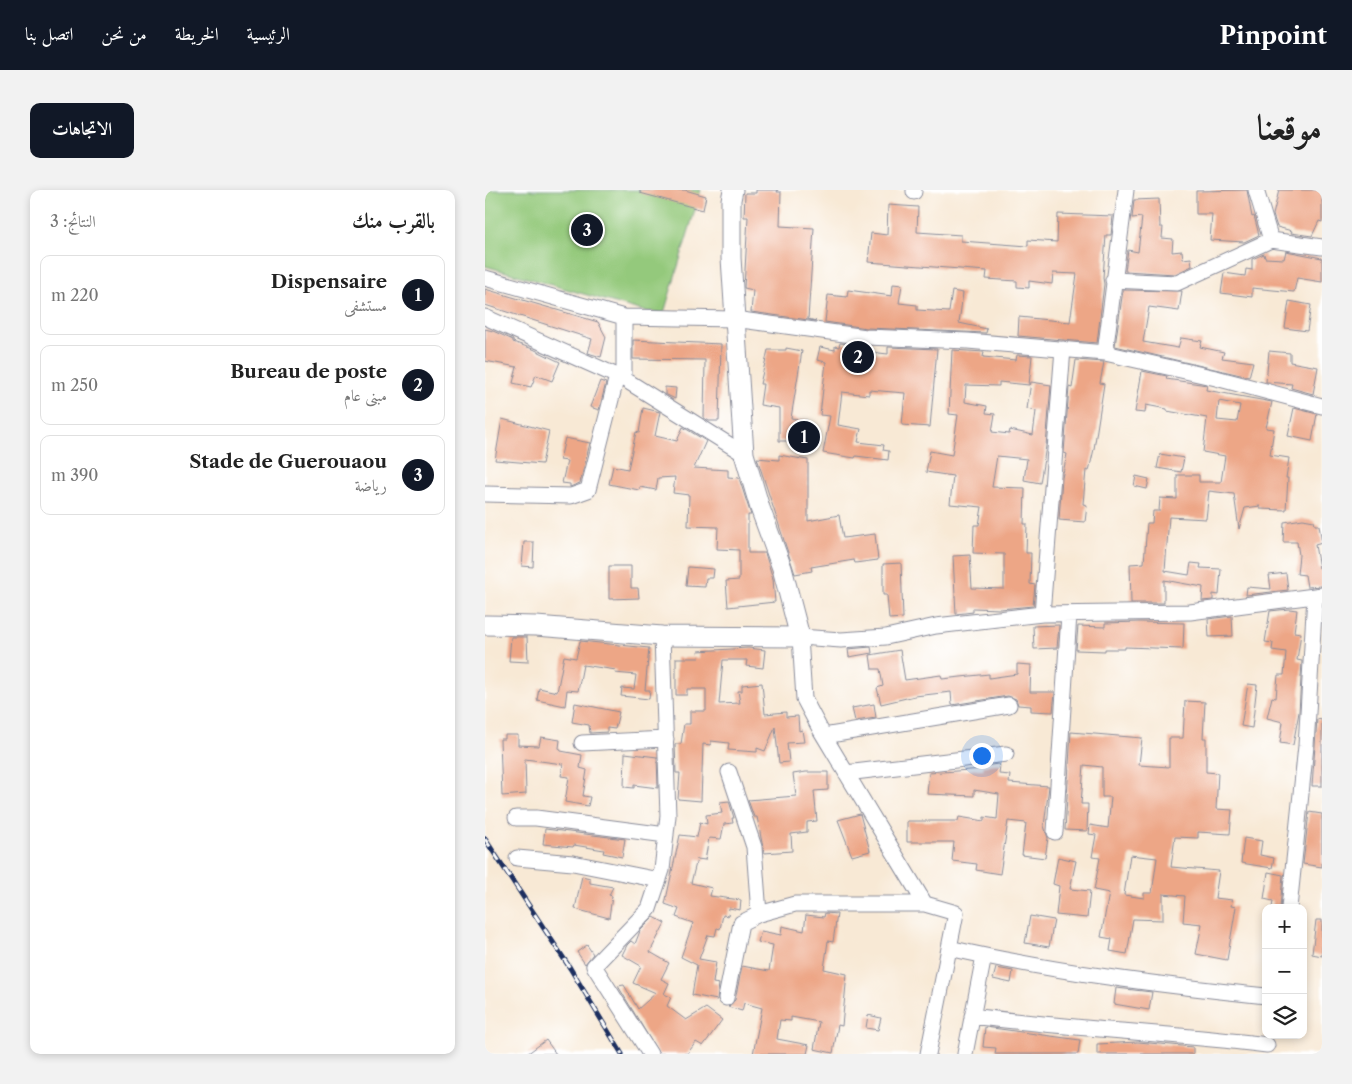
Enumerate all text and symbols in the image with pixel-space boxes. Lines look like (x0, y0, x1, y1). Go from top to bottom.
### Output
text: Pinpoint (1220, 21, 1327, 50)
text: اتصل بنا (25, 23, 73, 45)
text: من نحن (101, 23, 147, 45)
text: الخريطة (175, 23, 219, 45)
text: الرئيسية (247, 23, 290, 45)
button: الاتجاهات (30, 103, 134, 158)
text: موقعنا (1257, 105, 1322, 148)
text: بالقرب منك (352, 208, 435, 233)
text: النتائج: 3 (50, 211, 96, 231)
pin: 3 (571, 211, 603, 249)
text: Dispensaire (271, 270, 387, 293)
text: 220 m (51, 285, 99, 305)
text: 1 (414, 285, 422, 305)
text: مستشفى (344, 295, 387, 315)
pin: 2 (842, 338, 874, 376)
text: Bureau de poste (230, 360, 387, 383)
text: 250 m (51, 375, 98, 395)
text: 2 (413, 375, 423, 395)
text: مبنى عام (344, 385, 387, 405)
pin: 1 (788, 418, 820, 456)
text: Stade de Guerouaou (189, 450, 387, 473)
text: 390 m (51, 465, 99, 485)
text: 3 (413, 465, 423, 485)
text: رياضة (355, 475, 387, 495)
your location (969, 743, 995, 769)
map controls (1262, 904, 1307, 1039)
button: + (1262, 904, 1307, 949)
button: − (1262, 949, 1307, 994)
button: layers (1262, 994, 1307, 1039)

